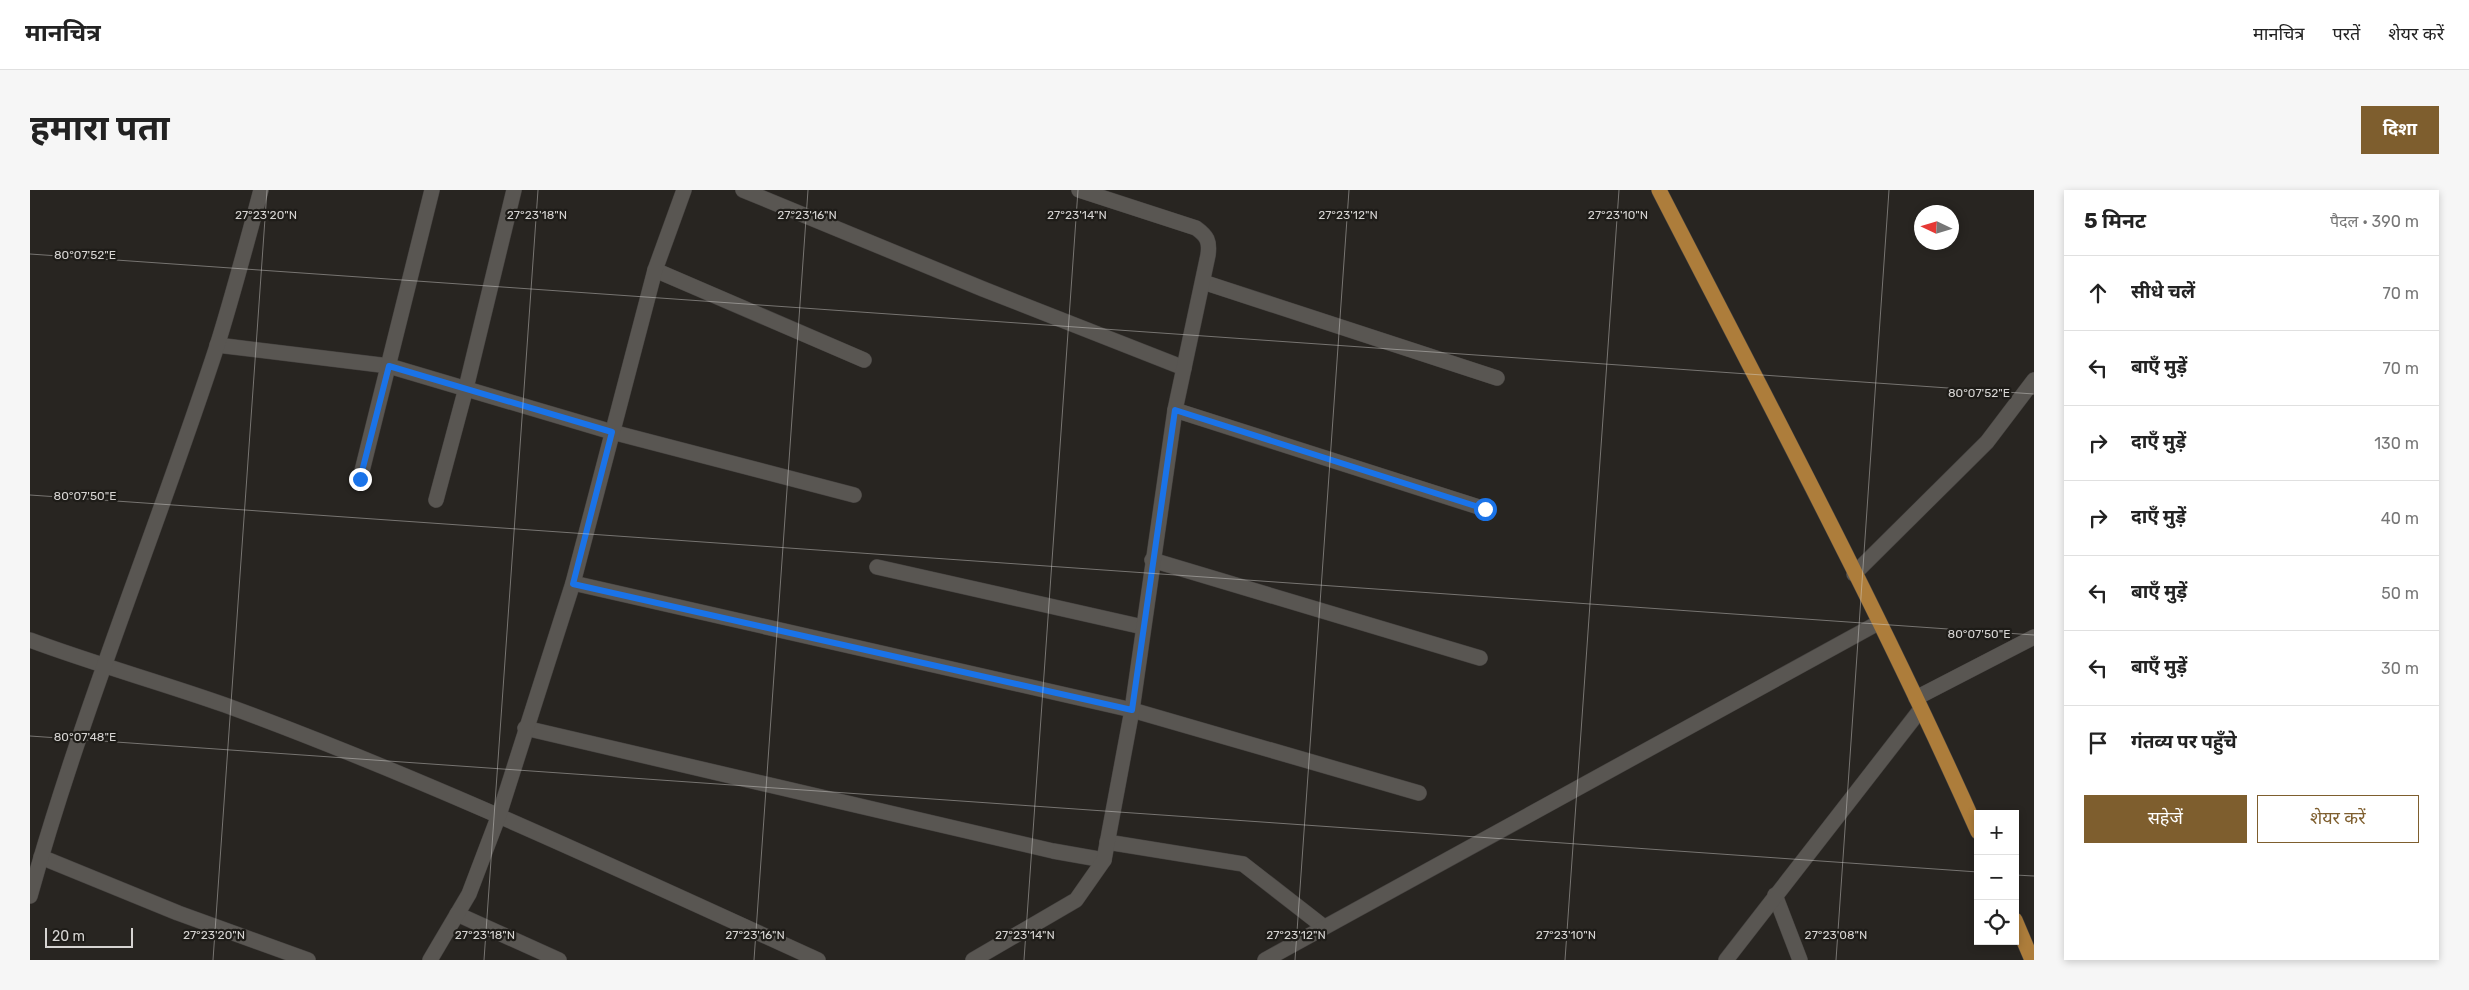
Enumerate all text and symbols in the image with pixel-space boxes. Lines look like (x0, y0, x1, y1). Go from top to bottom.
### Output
text: मानचित्र (25, 19, 101, 47)
text: मानचित्र (2253, 23, 2305, 45)
text: परतें (2333, 23, 2360, 45)
text: शेयर करें (2388, 23, 2444, 45)
button: दिशा (2361, 106, 2439, 154)
text: हमारा पता (30, 107, 170, 149)
north arrow (1914, 205, 1959, 250)
text: 27°23'20"N (235, 208, 297, 222)
text: 27°23'18"N (507, 208, 567, 222)
text: 27°23'16"N (777, 208, 837, 222)
text: 27°23'14"N (1047, 208, 1107, 222)
text: 27°23'12"N (1318, 208, 1378, 222)
text: 27°23'10"N (1588, 208, 1648, 222)
text: 5 मिनट (2084, 208, 2146, 233)
text: पैदल · 390 m (2330, 212, 2419, 231)
text: 80°07'52"E (54, 248, 116, 262)
icon: ahead (2084, 279, 2112, 307)
text: सीधे चलें (2131, 280, 2195, 303)
text: 70 m (2382, 284, 2419, 303)
icon: left (2084, 354, 2112, 382)
text: बाएँ मुड़ें (2131, 355, 2187, 378)
text: 70 m (2382, 359, 2419, 378)
text: 80°07'52"E (1948, 386, 2010, 400)
icon: right (2084, 429, 2112, 457)
text: दाएँ मुड़ें (2131, 430, 2186, 453)
text: 130 m (2374, 434, 2419, 453)
route end (349, 468, 372, 491)
text: 80°07'50"E (54, 489, 116, 503)
route start (1474, 498, 1497, 521)
icon: right (2084, 504, 2112, 532)
text: दाएँ मुड़ें (2131, 505, 2186, 528)
text: 40 m (2381, 509, 2419, 528)
icon: left (2084, 579, 2112, 607)
text: बाएँ मुड़ें (2131, 580, 2187, 603)
text: 50 m (2381, 584, 2419, 603)
text: 80°07'50"E (1948, 627, 2010, 641)
icon: left (2084, 654, 2112, 682)
text: बाएँ मुड़ें (2131, 655, 2187, 678)
text: 30 m (2381, 659, 2419, 678)
icon: arrive (2084, 729, 2112, 757)
text: 80°07'48"E (54, 730, 116, 744)
text: गंतव्य पर पहुँचे (2131, 730, 2237, 753)
button: सहेजें (2084, 795, 2247, 843)
button: शेयर करें (2257, 795, 2419, 843)
map controls (1974, 810, 2019, 945)
button: + (1974, 810, 2019, 855)
button: − (1974, 855, 2019, 900)
button: locate (1974, 900, 2019, 945)
scale bar (45, 925, 132, 948)
text: 20 m (52, 928, 85, 945)
text: 27°23'20"N (183, 928, 245, 942)
text: 27°23'18"N (455, 928, 515, 942)
text: 27°23'16"N (725, 928, 785, 942)
text: 27°23'14"N (995, 928, 1055, 942)
text: 27°23'12"N (1266, 928, 1326, 942)
text: 27°23'10"N (1536, 928, 1596, 942)
text: 27°23'08"N (1805, 928, 1867, 942)

